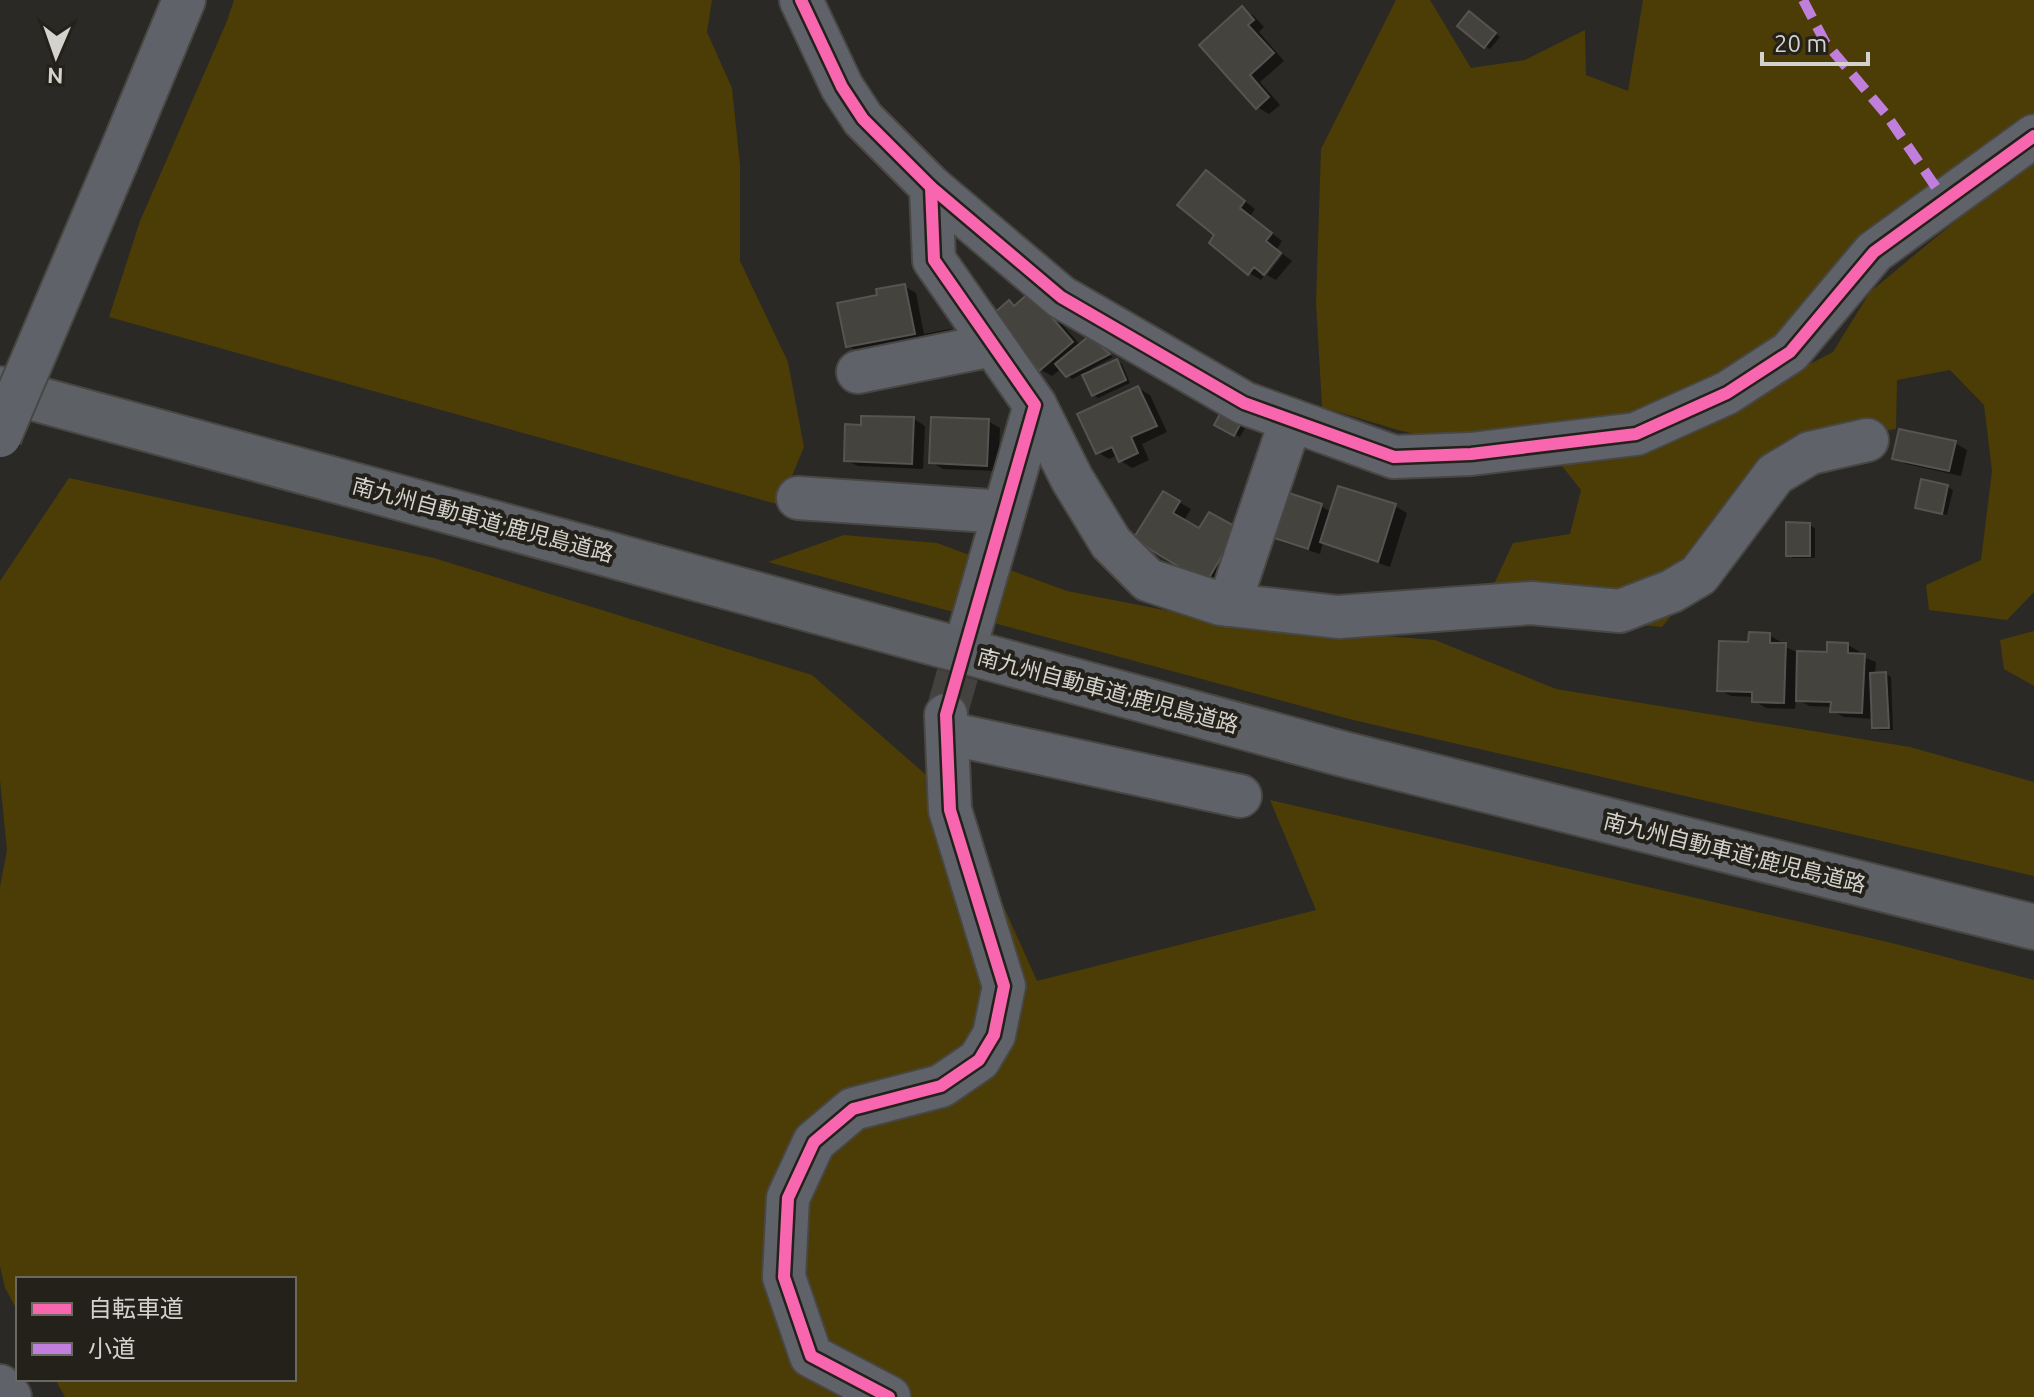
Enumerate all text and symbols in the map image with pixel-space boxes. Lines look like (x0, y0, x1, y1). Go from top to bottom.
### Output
north arrow (16, 16, 96, 96)
scale bar (1762, 16, 1868, 66)
text: 20 m (1774, 30, 1827, 57)
text: N (47, 64, 64, 89)
street label: 南九州自動車道;鹿児島道路 (350, 472, 616, 566)
street label: 南九州自動車道;鹿児島道路 (975, 643, 1241, 737)
street label: 南九州自動車道;鹿児島道路 (1601, 807, 1869, 897)
legend (16, 1277, 296, 1381)
text: 自転車道 (88, 1295, 184, 1322)
text: 小道 (88, 1335, 136, 1362)

